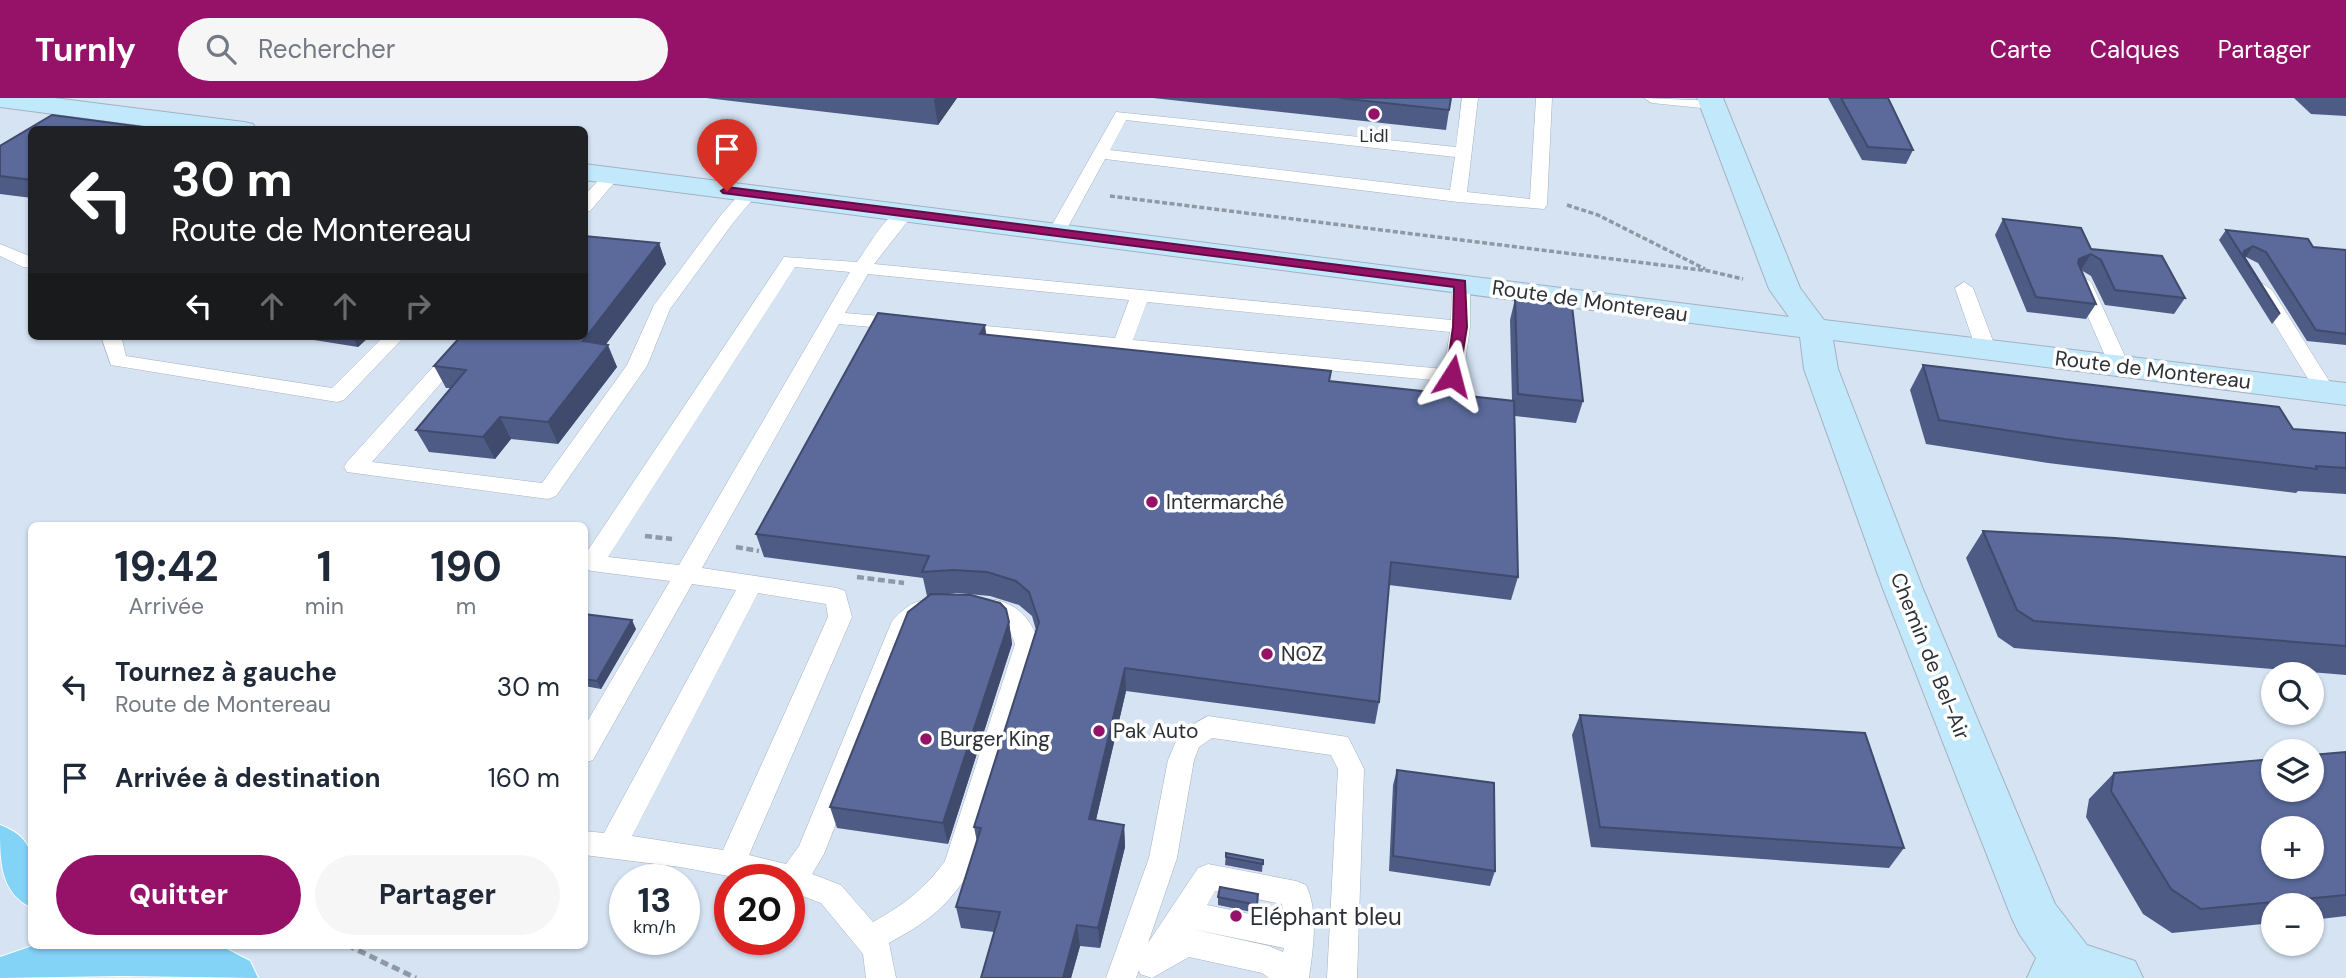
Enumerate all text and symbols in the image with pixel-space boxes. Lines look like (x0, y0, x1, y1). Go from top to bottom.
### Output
search box (178, 18, 668, 81)
text: Turnly (35, 28, 136, 71)
icon: search (202, 30, 240, 68)
text: Rechercher (258, 32, 395, 66)
text: Carte (1990, 34, 2052, 65)
text: Calques (2090, 34, 2180, 65)
text: Partager (2218, 34, 2311, 65)
marker: Lidl (1366, 106, 1382, 122)
pin (697, 119, 757, 191)
place label: Lidl (1359, 124, 1389, 148)
icon: arrive (708, 130, 746, 168)
text: 30 m (171, 147, 293, 211)
icon: left (56, 154, 147, 245)
text: Route de Montereau (171, 209, 472, 251)
street label: Route de Montereau (1490, 273, 1690, 329)
icon: left (180, 287, 218, 325)
icon: ahead (253, 287, 291, 325)
icon: ahead (326, 287, 364, 325)
icon: right (399, 287, 437, 325)
position arrow (1415, 339, 1489, 413)
street label: Route de Montereau (2053, 344, 2253, 396)
place label: Intermarché (1166, 488, 1284, 516)
marker: Intermarché (1144, 494, 1160, 510)
text: 19:42 (114, 539, 218, 594)
text: 1 (317, 539, 332, 594)
text: 190 (430, 539, 502, 594)
street label: Chemin de Bel-Air (1884, 568, 1976, 744)
text: Arrivée (129, 591, 204, 621)
text: min (305, 591, 344, 621)
text: m (456, 591, 476, 621)
place label: NOZ (1281, 640, 1323, 668)
marker: NOZ (1259, 646, 1275, 662)
text: Tournez à gauche (115, 655, 337, 689)
map controls (2261, 662, 2324, 956)
button: search (2261, 662, 2324, 725)
icon: left (56, 668, 94, 706)
text: 30 m (497, 670, 560, 704)
text: Route de Montereau (115, 689, 331, 719)
place label: Pak Auto (1113, 717, 1198, 745)
marker: Pak Auto (1091, 723, 1107, 739)
place label: Burger King (940, 725, 1050, 753)
marker: Burger King (918, 731, 934, 747)
button: layers (2261, 739, 2324, 802)
icon: arrive (56, 759, 94, 797)
text: Arrivée à destination (115, 761, 381, 795)
text: 160 m (488, 761, 560, 795)
button: + (2261, 816, 2324, 879)
button: Quitter (56, 855, 301, 935)
button: Partager (315, 855, 560, 935)
speed limit sign: 20 (714, 864, 805, 955)
text: 13 (638, 877, 671, 923)
button: − (2261, 893, 2324, 956)
place label: Eléphant bleu (1250, 901, 1402, 932)
marker: Eléphant bleu (1228, 908, 1244, 924)
text: km/h (633, 915, 676, 939)

